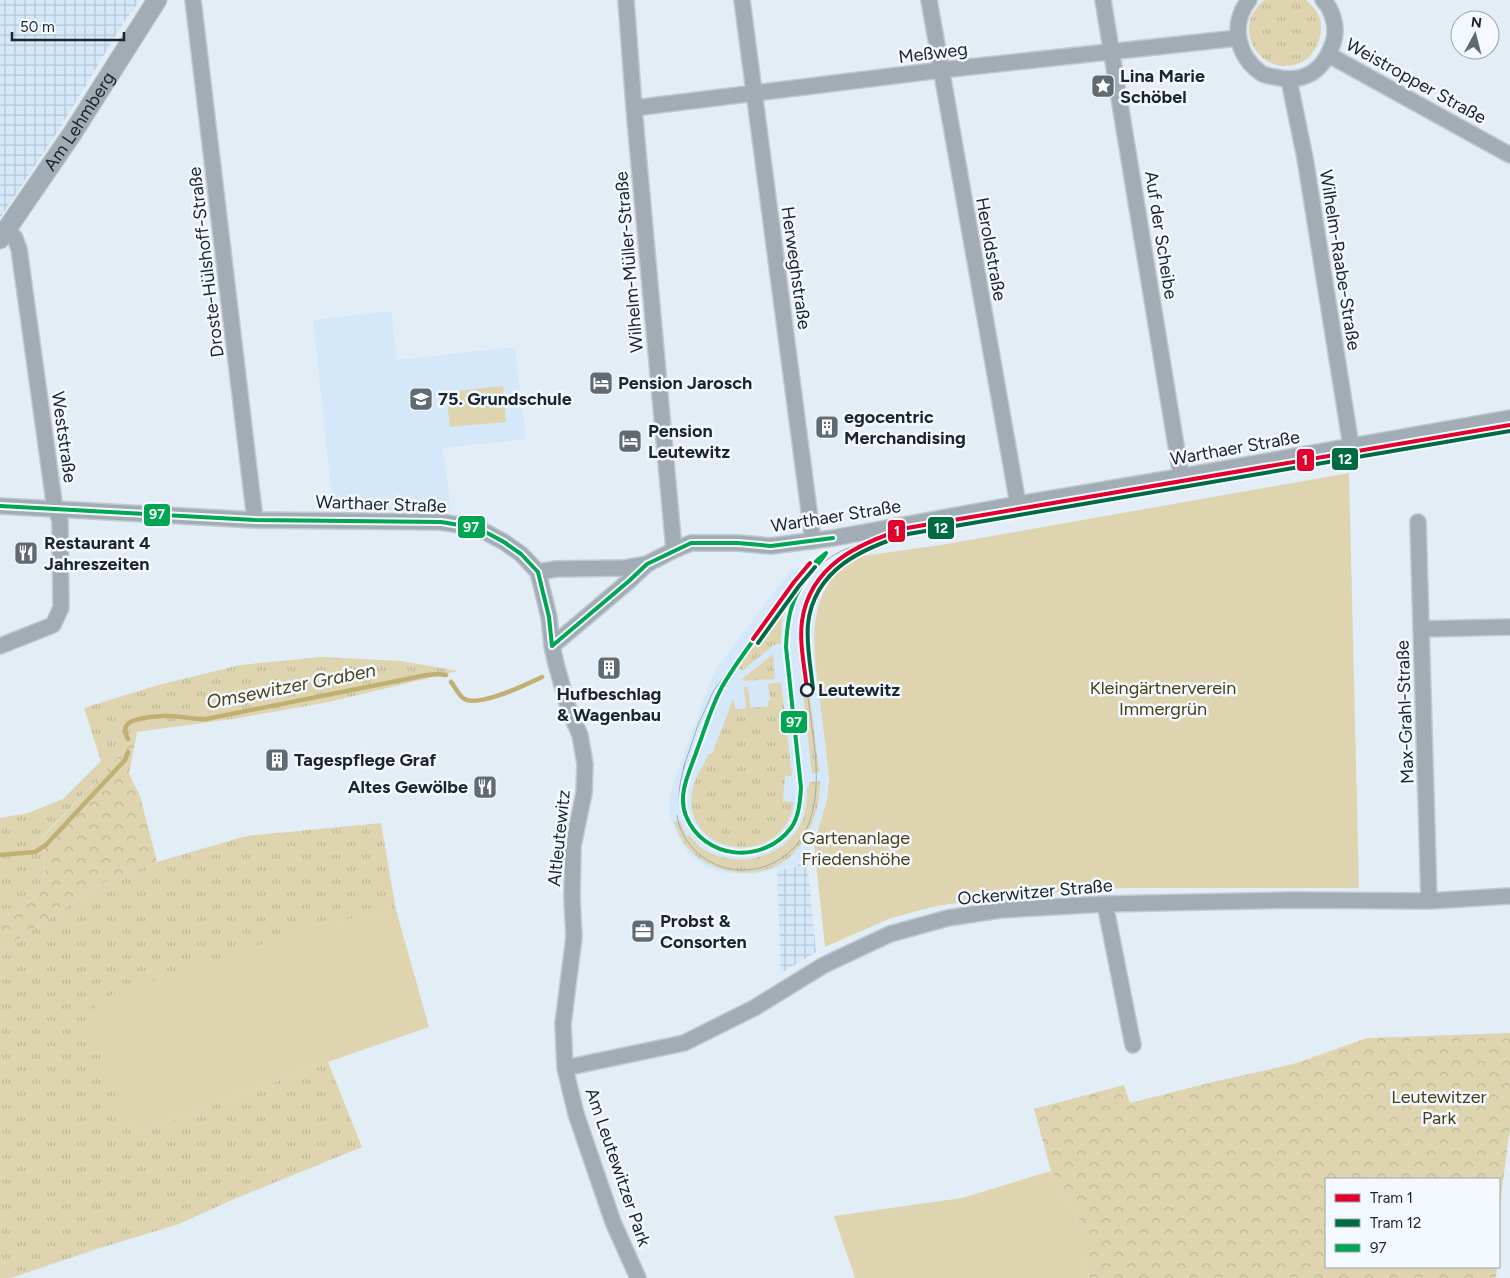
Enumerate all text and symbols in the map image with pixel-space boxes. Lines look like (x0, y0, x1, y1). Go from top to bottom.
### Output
scale bar (12, 10, 125, 42)
north arrow (1450, 10, 1500, 60)
text: N (1470, 13, 1483, 32)
text: 50 m (20, 18, 55, 36)
street label: Weistropper Straße (1342, 33, 1490, 129)
street label: Meßweg (897, 38, 969, 68)
place label: Lina Marie Schöbel (1120, 65, 1205, 108)
street label: Am Lehmberg (39, 68, 120, 175)
place icon: Lina Marie Schöbel (1090, 73, 1116, 99)
street label: Droste-Hülshoff-Straße (183, 165, 229, 358)
street label: Wilhelm-Raabe-Straße (1315, 168, 1365, 352)
street label: Auf der Scheibe (1140, 169, 1182, 301)
street label: Wilhelm-Müller-Straße (610, 170, 648, 354)
street label: Heroldstraße (971, 195, 1011, 303)
street label: Herweghstraße (776, 205, 816, 331)
hotel icon: Pension Jarosch (588, 370, 614, 396)
place label: Pension Jarosch (618, 372, 752, 394)
school or university icon: 75. Grundschule (408, 386, 434, 412)
place label: 75. Grundschule (438, 388, 572, 410)
street label: Weststraße (47, 390, 81, 484)
place label: egocentric Merchandising (844, 406, 966, 449)
building icon: egocentric Merchandising (814, 414, 840, 440)
place label: Pension Leutewitz (648, 420, 730, 463)
street label: Warthaer Straße (1168, 426, 1302, 470)
hotel icon: Pension Leutewitz (617, 428, 643, 454)
line badge: 12 (1331, 447, 1359, 471)
line badge: 1 (1296, 448, 1315, 472)
text: 12 (1338, 451, 1352, 468)
text: 1 (1302, 452, 1308, 469)
street label: Warthaer Straße (315, 491, 447, 517)
street label: Warthaer Straße (769, 495, 903, 537)
line badge: 97 (143, 503, 171, 527)
text: 97 (149, 506, 165, 523)
line badge: 97 (457, 515, 486, 539)
line badge: 12 (927, 516, 955, 540)
text: 97 (463, 519, 479, 536)
line badge: 1 (887, 519, 906, 543)
text: 12 (934, 520, 948, 537)
text: 1 (894, 523, 900, 540)
place label: Restaurant 4 Jahreszeiten (44, 532, 150, 575)
restaurant icon: Restaurant 4 Jahreszeiten (13, 540, 39, 566)
street label: Max-Grahl-Straße (1391, 639, 1419, 784)
building icon: Hufbeschlag & Wagenbau (596, 655, 622, 681)
water label: Omsewitzer Graben (204, 658, 378, 714)
park label: Kleingärtnerverein Immergrün (1090, 677, 1236, 720)
place label: Leutewitz (818, 679, 900, 701)
place label: Hufbeschlag & Wagenbau (557, 683, 661, 726)
marker: Leutewitz (800, 683, 814, 697)
line badge: 97 (780, 710, 808, 734)
text: 97 (786, 714, 802, 731)
building icon: Tagespflege Graf (264, 747, 290, 773)
place label: Tagespflege Graf (294, 749, 437, 771)
restaurant icon: Altes Gewölbe (472, 774, 498, 800)
place label: Altes Gewölbe (348, 776, 468, 798)
street label: Altleutewitz (543, 788, 575, 887)
park label: Gartenanlage Friedenshöhe (802, 827, 911, 870)
street label: Ockerwitzer Straße (957, 874, 1114, 910)
place label: Probst & Consorten (660, 910, 747, 953)
office icon: Probst & Consorten (630, 918, 656, 944)
street label: Am Leutewitzer Park (581, 1085, 656, 1249)
park label: Leutewitzer Park (1391, 1086, 1487, 1129)
legend (1325, 1178, 1500, 1268)
text: Tram 1 (1370, 1189, 1413, 1207)
text: Tram 12 (1370, 1214, 1421, 1232)
text: 97 (1370, 1239, 1387, 1257)

